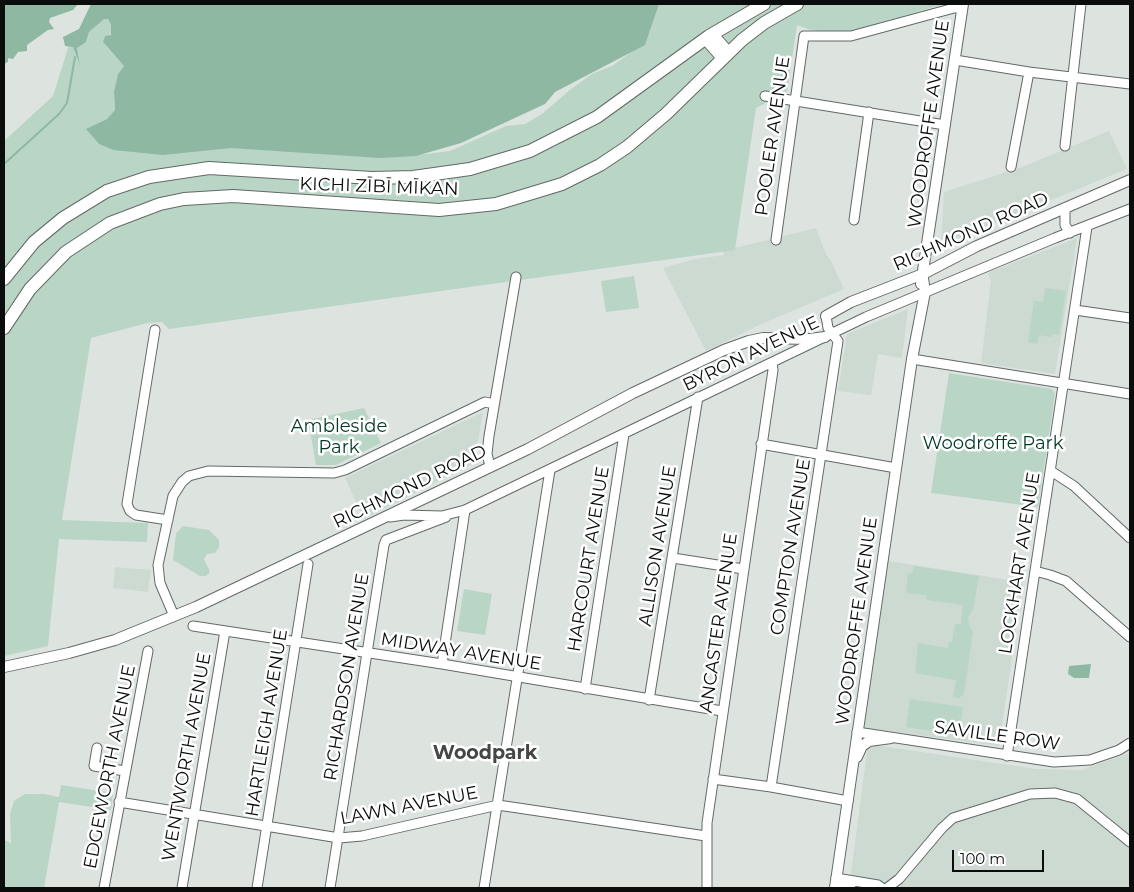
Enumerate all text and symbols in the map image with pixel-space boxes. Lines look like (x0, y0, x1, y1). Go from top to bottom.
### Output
street label: WOODROFFE AVENUE (904, 19, 954, 229)
street label: POOLER AVENUE (751, 55, 795, 217)
street label: KICHI ZĪBĪ MĪKAN (299, 173, 459, 201)
street label: RICHMOND ROAD (890, 188, 1052, 276)
street label: BYRON AVENUE (679, 312, 823, 396)
park label: Ambleside Park (291, 416, 387, 458)
park label: Woodroffe Park (923, 433, 1063, 455)
street label: RICHMOND ROAD (330, 440, 490, 534)
street label: COMPTON AVENUE (766, 457, 816, 637)
street label: ALLISON AVENUE (635, 464, 681, 628)
street label: HARCOURT AVENUE (564, 465, 614, 653)
street label: LOCKHART AVENUE (995, 470, 1045, 656)
street label: WOODROFFE AVENUE (832, 516, 882, 726)
street label: ANCASTER AVENUE (696, 532, 742, 714)
street label: RICHARDSON AVENUE (320, 572, 374, 782)
street label: HARTLEIGH AVENUE (242, 628, 292, 818)
street label: MIDWAY AVENUE (379, 629, 543, 675)
street label: WENTWORTH AVENUE (158, 651, 216, 863)
street label: EDGEWORTH AVENUE (80, 663, 140, 871)
street label: SAVILLE ROW (933, 716, 1061, 756)
district label: Woodpark (433, 742, 537, 764)
street label: LAWN AVENUE (338, 782, 480, 830)
scale bar (954, 840, 1046, 872)
text: 100 m (960, 849, 1005, 868)

